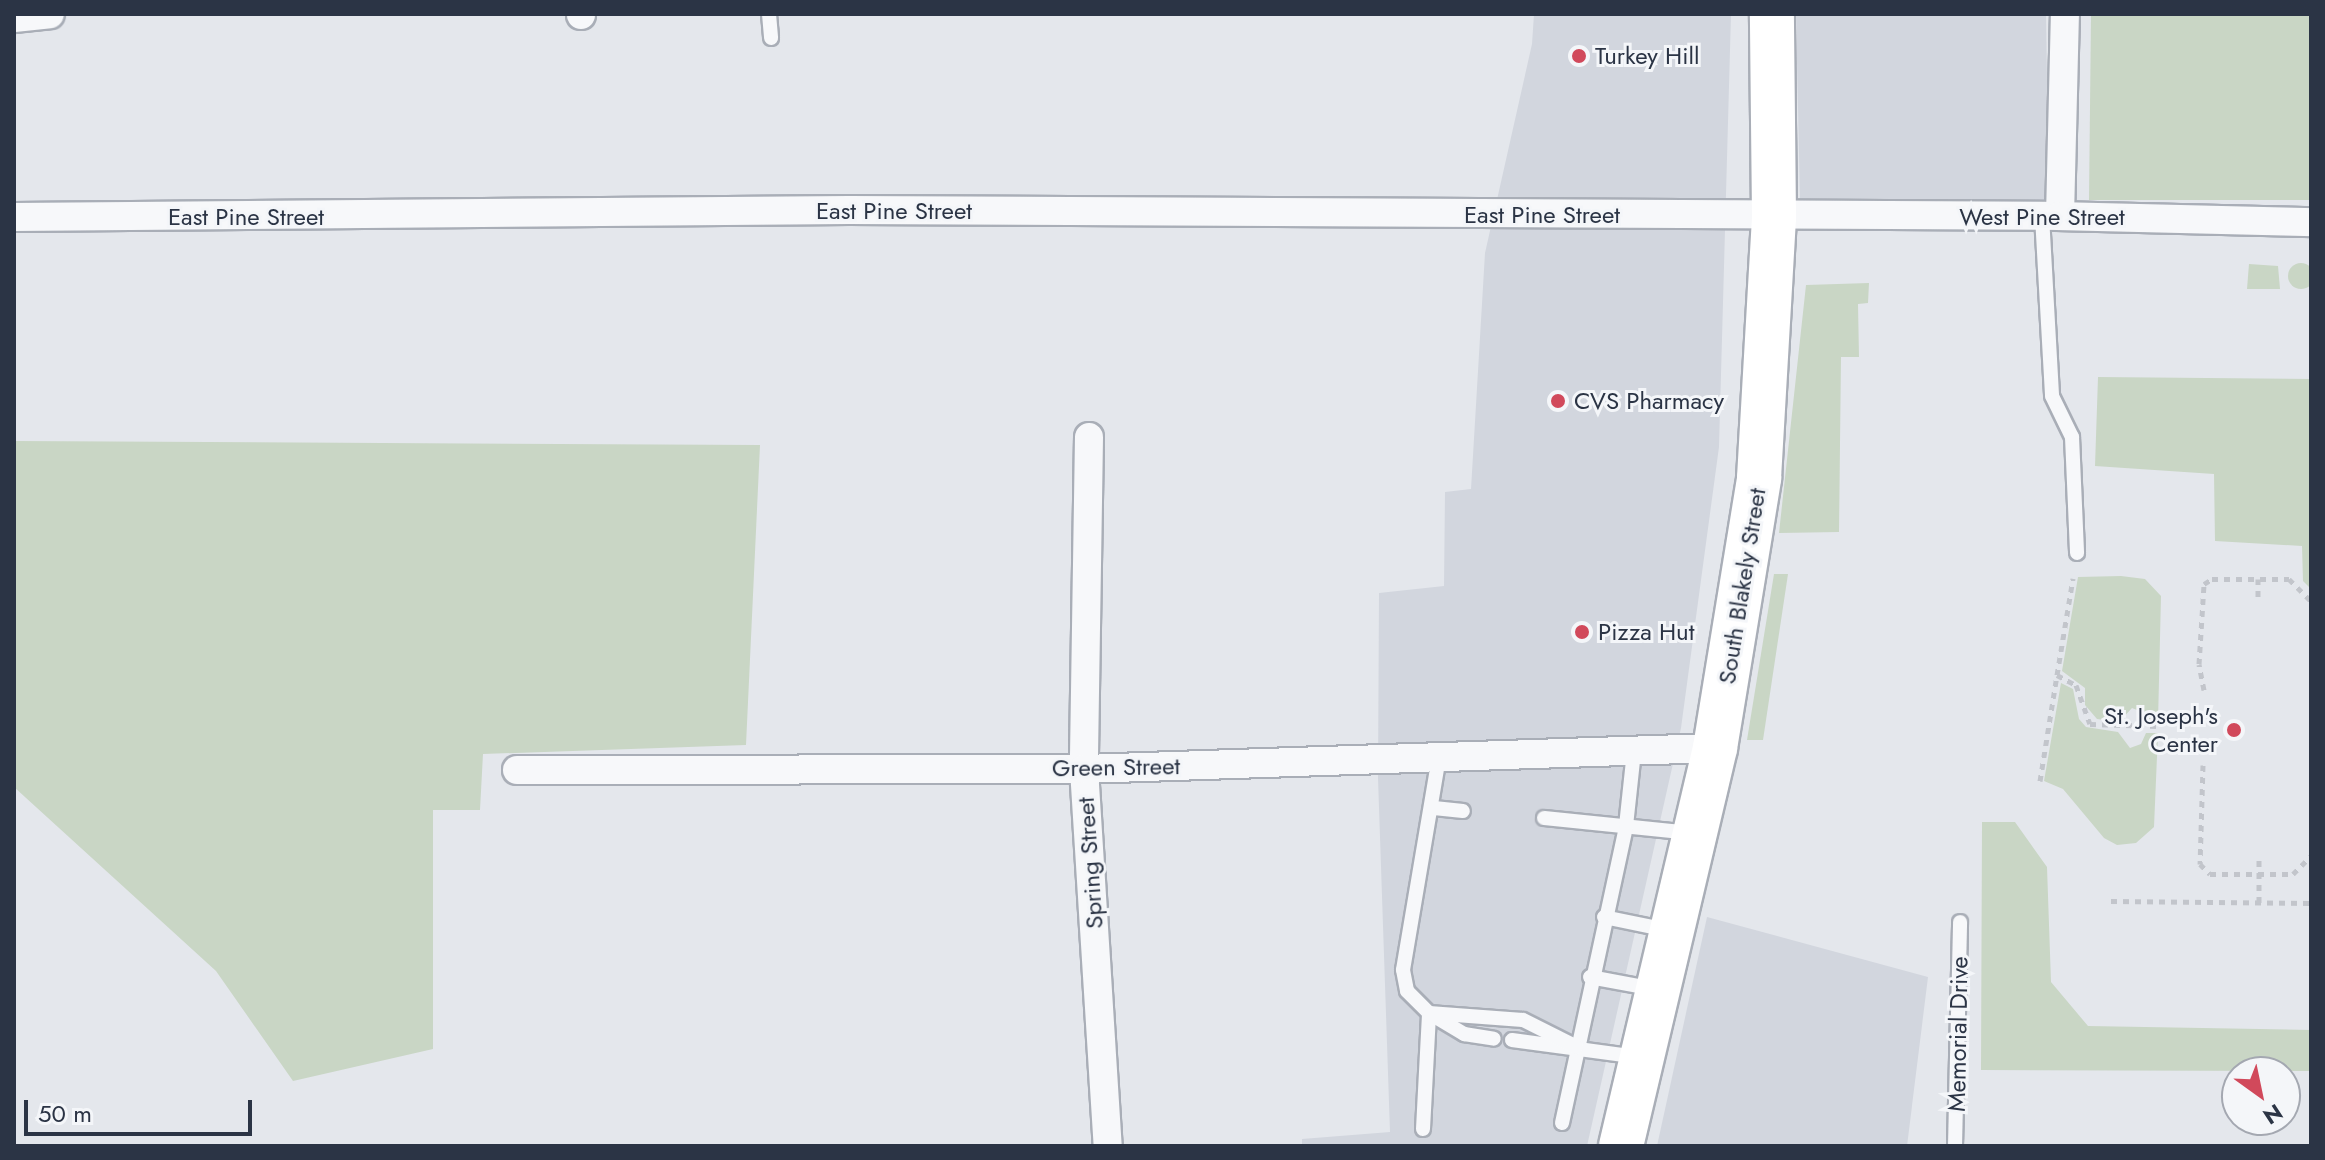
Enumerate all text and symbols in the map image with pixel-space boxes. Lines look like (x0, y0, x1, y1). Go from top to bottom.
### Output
place label: Turkey Hill (1595, 42, 1699, 70)
marker: Turkey Hill (1570, 47, 1588, 65)
street label: East Pine Street (816, 197, 972, 225)
street label: East Pine Street (1464, 201, 1620, 229)
street label: East Pine Street (168, 203, 324, 231)
street label: West Pine Street (1959, 203, 2125, 231)
place label: CVS Pharmacy (1574, 387, 1724, 415)
marker: CVS Pharmacy (1549, 392, 1567, 410)
street label: South Blakely Street (1712, 486, 1772, 686)
place label: Pizza Hut (1598, 618, 1694, 646)
marker: Pizza Hut (1573, 623, 1591, 641)
place label: St. Joseph's Center (2104, 702, 2218, 758)
marker: St. Joseph's Center (2225, 721, 2243, 739)
street label: Green Street (1052, 751, 1180, 783)
street label: Spring Street (1071, 796, 1109, 930)
street label: Memorial Drive (1942, 956, 1974, 1112)
north arrow (2221, 1056, 2301, 1136)
scale bar (28, 1084, 256, 1134)
text: 50 m (38, 1096, 92, 1131)
text: N (2257, 1096, 2289, 1133)

